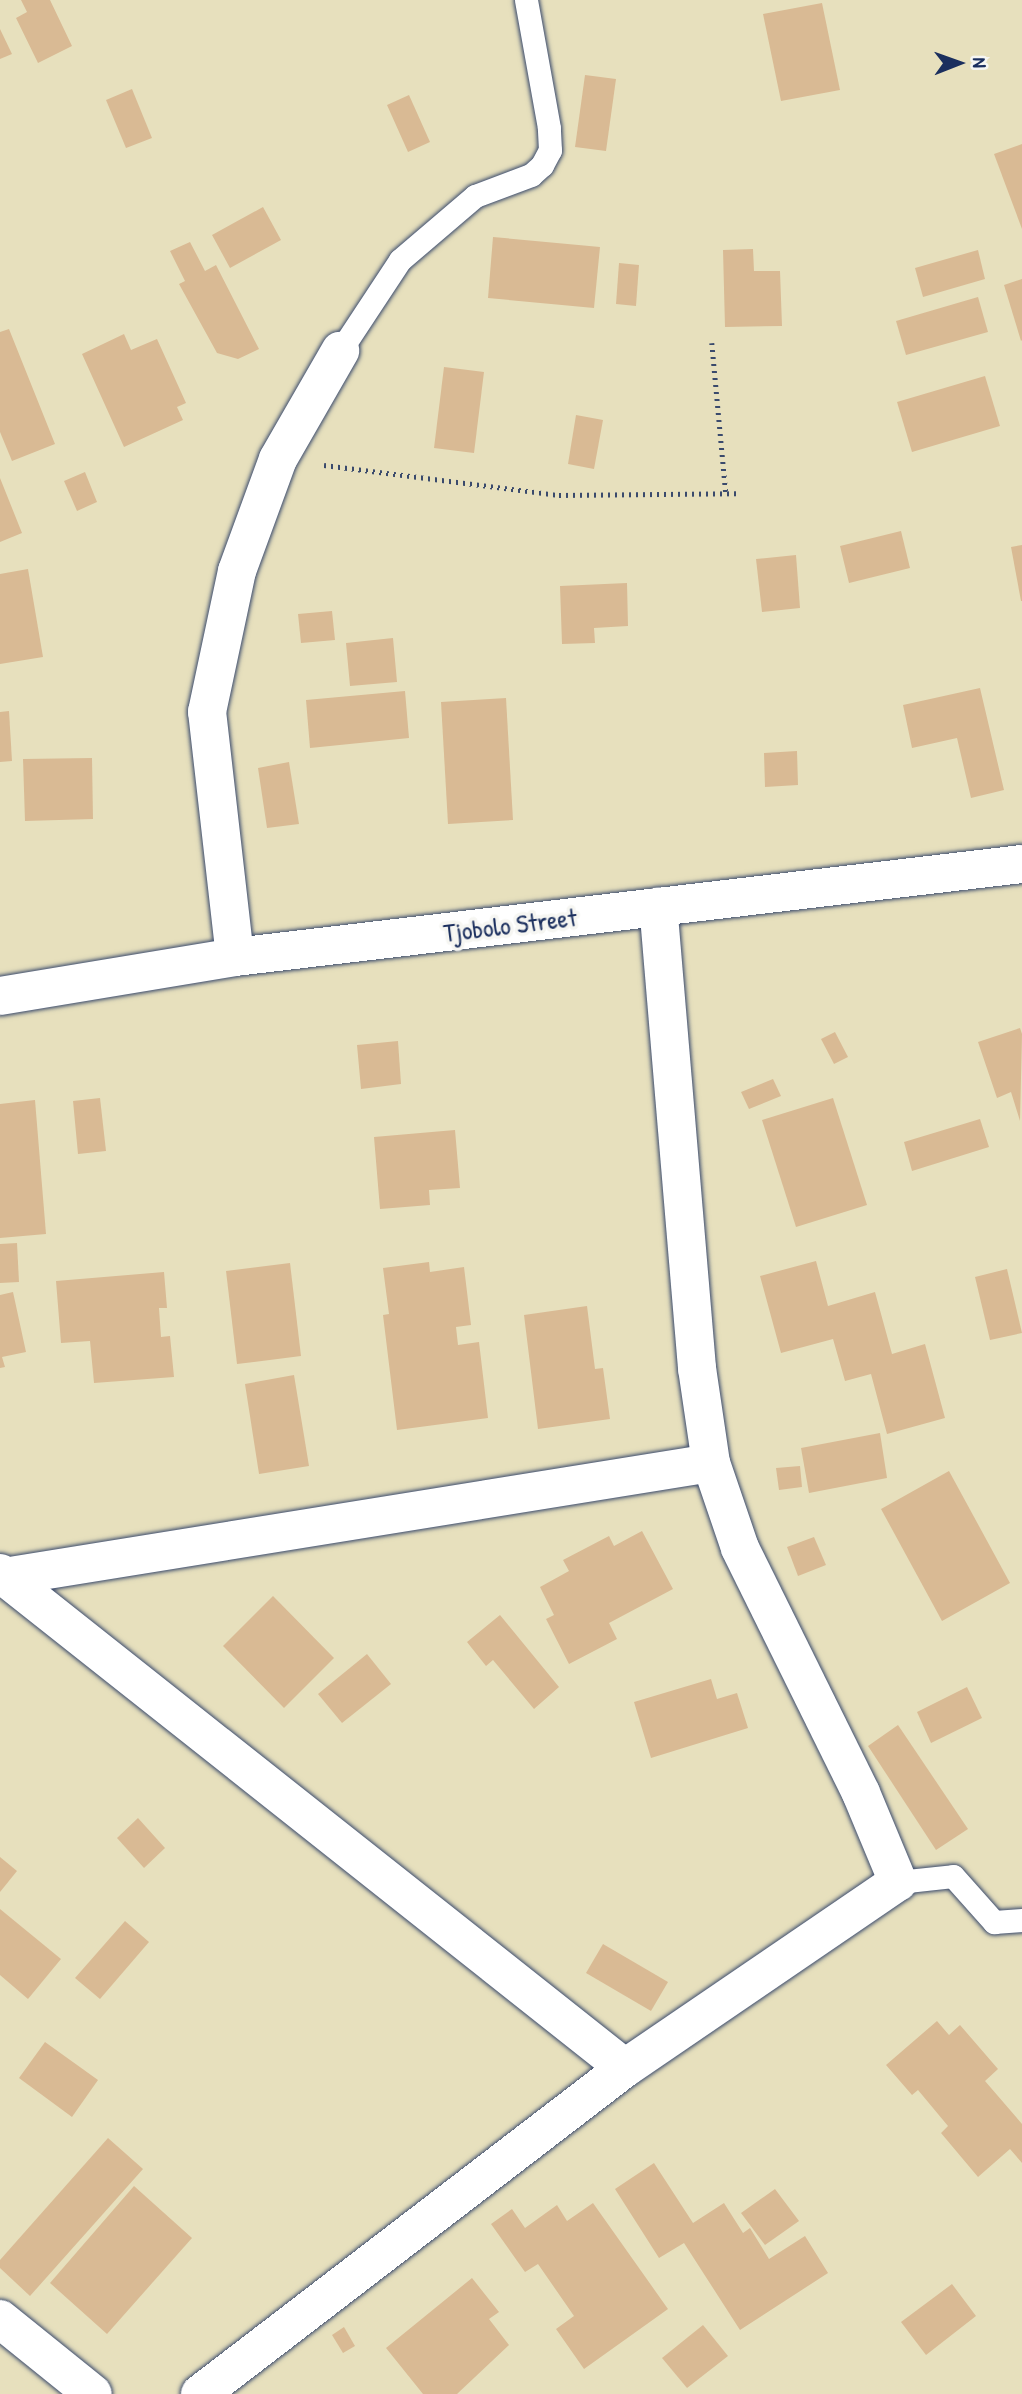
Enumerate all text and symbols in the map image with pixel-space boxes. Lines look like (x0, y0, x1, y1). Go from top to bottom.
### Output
north arrow (924, 28, 994, 98)
text: N (967, 57, 993, 68)
street label: Tjobolo Street (442, 901, 578, 949)

